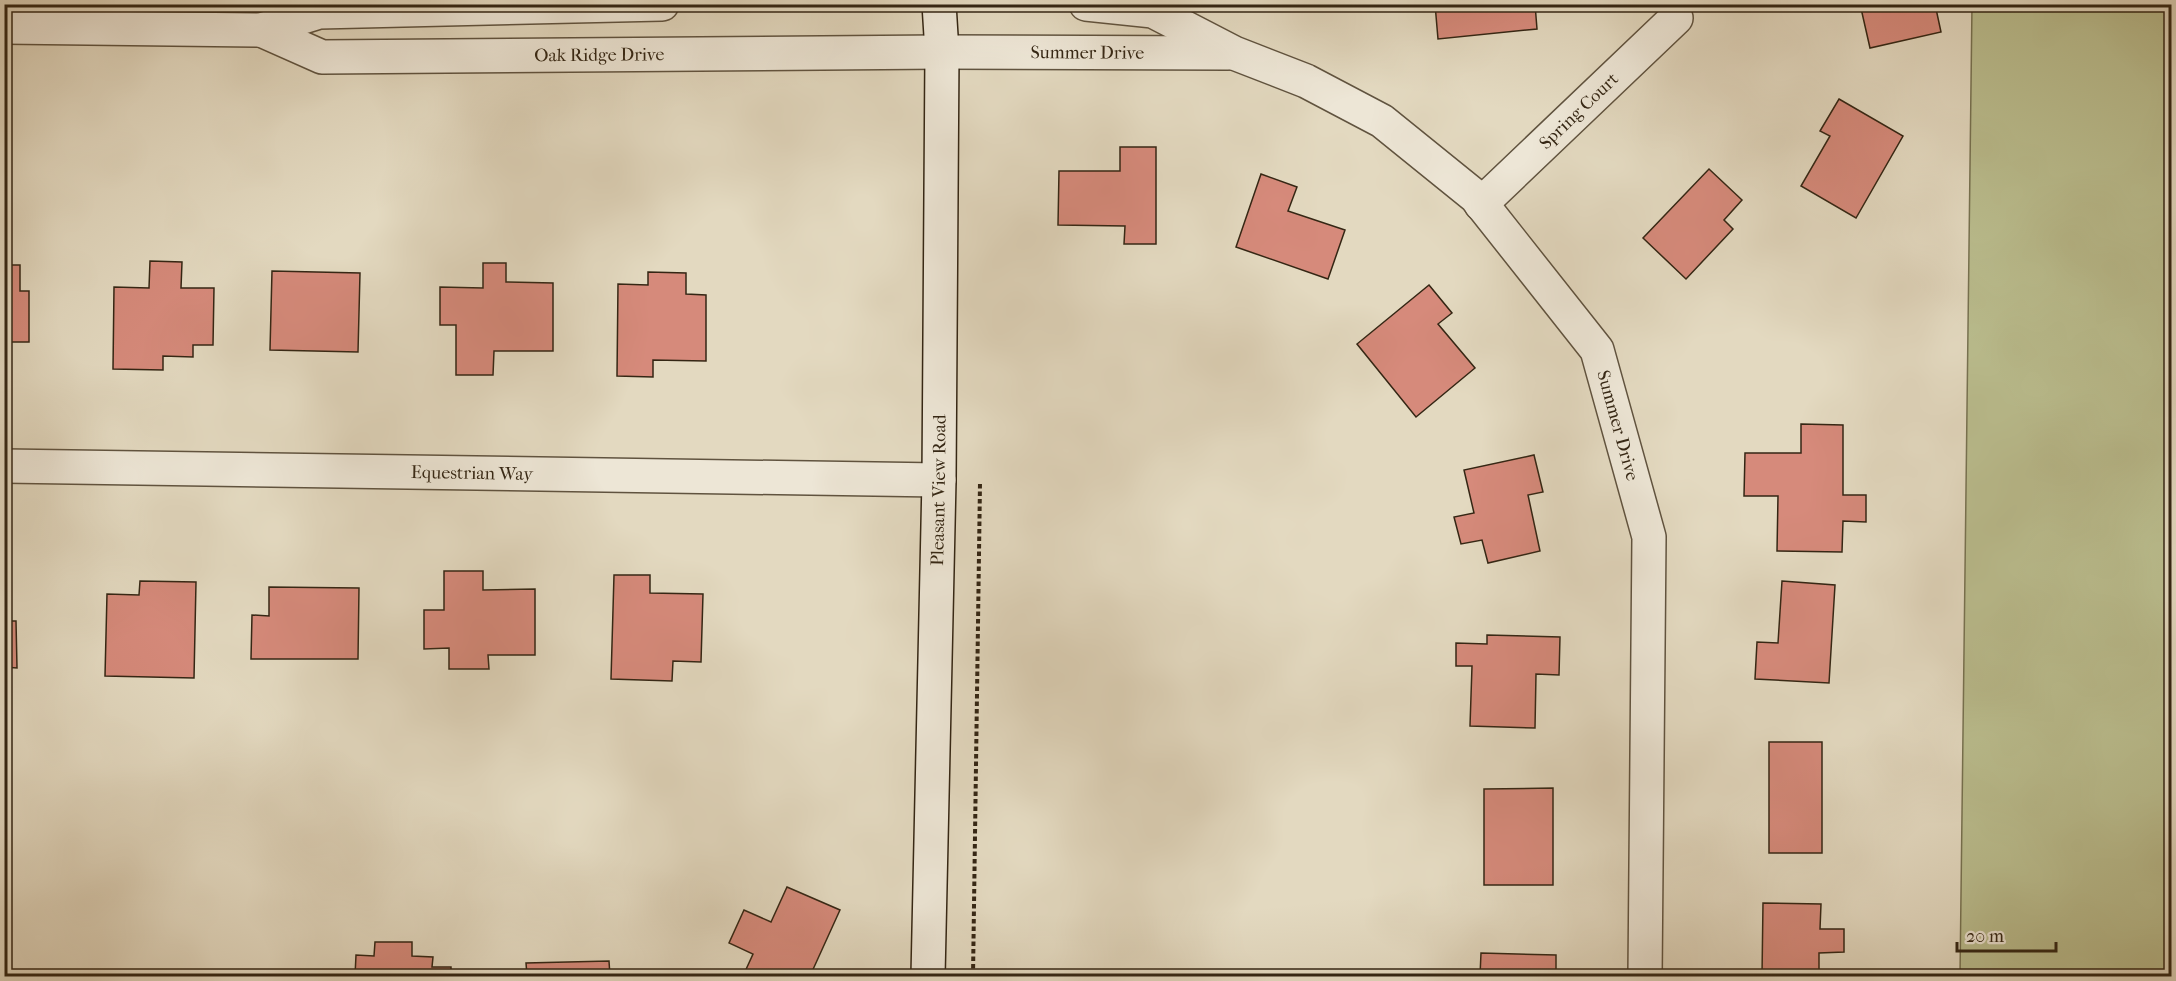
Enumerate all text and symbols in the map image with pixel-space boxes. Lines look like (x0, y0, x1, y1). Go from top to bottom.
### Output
street label: Summer Drive (1030, 42, 1144, 63)
street label: Oak Ridge Drive (534, 44, 665, 66)
street label: Spring Court (1535, 68, 1623, 153)
street label: Summer Drive (1593, 368, 1643, 483)
street label: Pleasant View Road (927, 414, 950, 566)
street label: Equestrian Way (411, 462, 535, 484)
scale bar (1957, 915, 2056, 953)
text: 20 m (1966, 926, 2004, 947)

